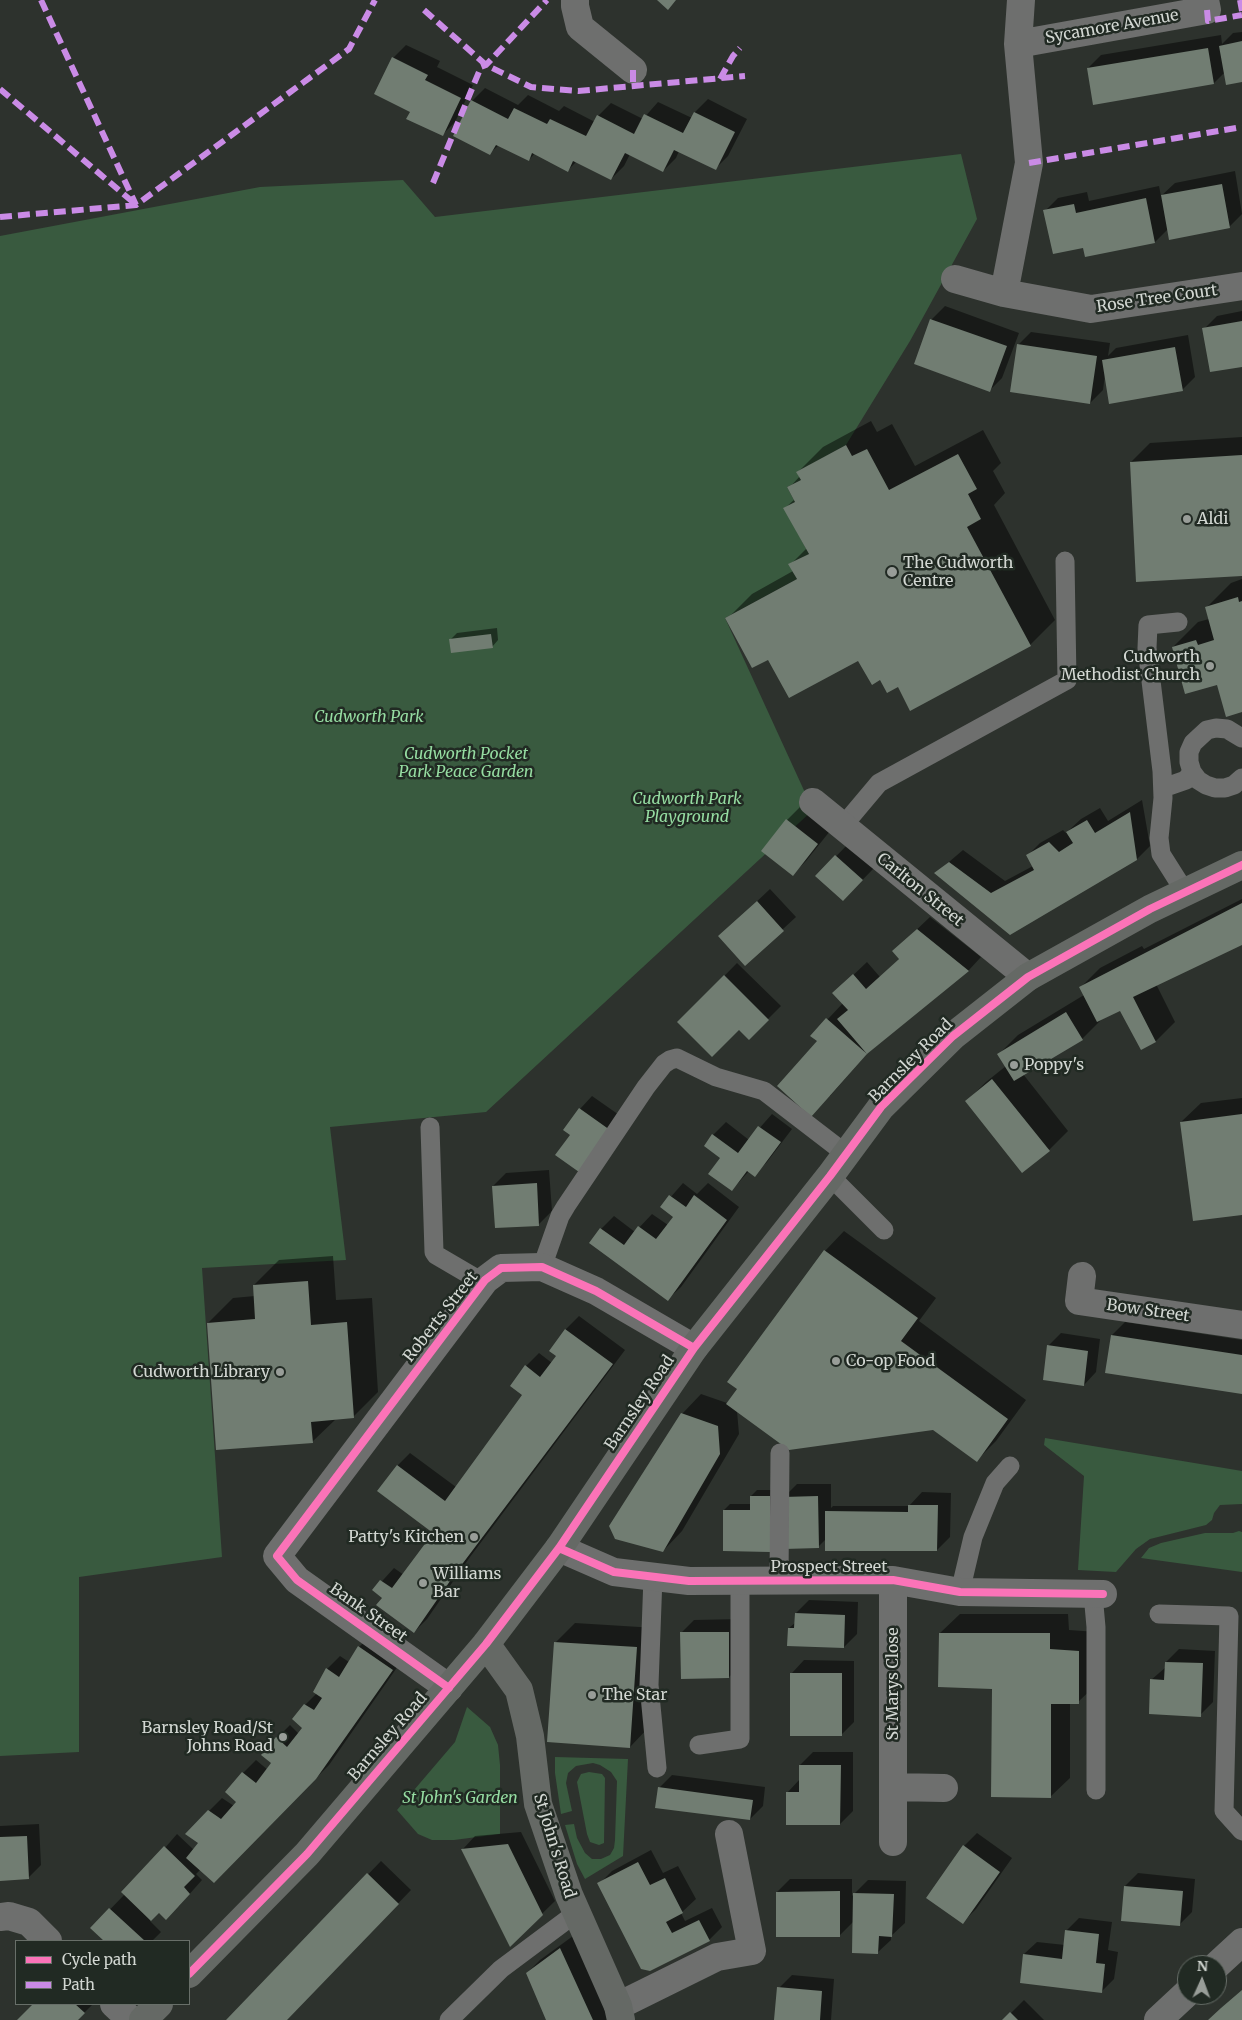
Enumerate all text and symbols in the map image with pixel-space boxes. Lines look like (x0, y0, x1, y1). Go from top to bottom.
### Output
street label: Sycamore Avenue (1044, 6, 1180, 48)
street label: Rose Tree Court (1095, 281, 1219, 317)
place label: Aldi (1197, 509, 1228, 529)
marker: Aldi (1181, 513, 1193, 525)
place label: The Cudworth Centre (903, 553, 1013, 591)
marker: The Cudworth Centre (885, 565, 899, 579)
place label: Cudworth Methodist Church (1061, 647, 1200, 685)
marker: Cudworth Methodist Church (1204, 660, 1216, 672)
park label: Cudworth Park (314, 707, 424, 727)
park label: Cudworth Pocket Park Peace Garden (398, 744, 534, 782)
park label: Cudworth Park Playground (632, 789, 742, 827)
street label: Carlton Street (873, 849, 967, 931)
street label: Barnsley Road (865, 1015, 957, 1107)
place label: Poppy's (1024, 1055, 1084, 1075)
marker: Poppy's (1008, 1059, 1020, 1071)
street label: Roberts Street (400, 1268, 482, 1366)
street label: Bow Street (1105, 1296, 1191, 1326)
place label: Co-op Food (846, 1351, 935, 1371)
street label: Barnsley Road (601, 1352, 679, 1454)
marker: Co-op Food (830, 1355, 842, 1367)
place label: Cudworth Library (133, 1362, 270, 1382)
marker: Cudworth Library (274, 1366, 286, 1378)
place label: Patty's Kitchen (348, 1527, 464, 1547)
marker: Patty's Kitchen (468, 1531, 480, 1543)
street label: Prospect Street (771, 1557, 887, 1577)
place label: Williams Bar (433, 1564, 501, 1602)
marker: Williams Bar (417, 1577, 429, 1589)
street label: Bank Street (326, 1579, 410, 1647)
street label: St Marys Close (883, 1627, 903, 1741)
place label: The Star (602, 1685, 667, 1705)
street label: Barnsley Road (345, 1689, 431, 1785)
marker: The Star (586, 1689, 598, 1701)
place label: Barnsley Road/St Johns Road (142, 1718, 273, 1756)
marker: Barnsley Road/St Johns Road (277, 1731, 289, 1743)
park label: St John's Garden (402, 1788, 518, 1808)
street label: St John's Road (529, 1791, 579, 1901)
legend (15, 1940, 190, 2005)
text: Cycle path (62, 1950, 137, 1969)
north arrow (1177, 1955, 1227, 2005)
text: N (1197, 1957, 1208, 1975)
text: Path (62, 1975, 95, 1994)

